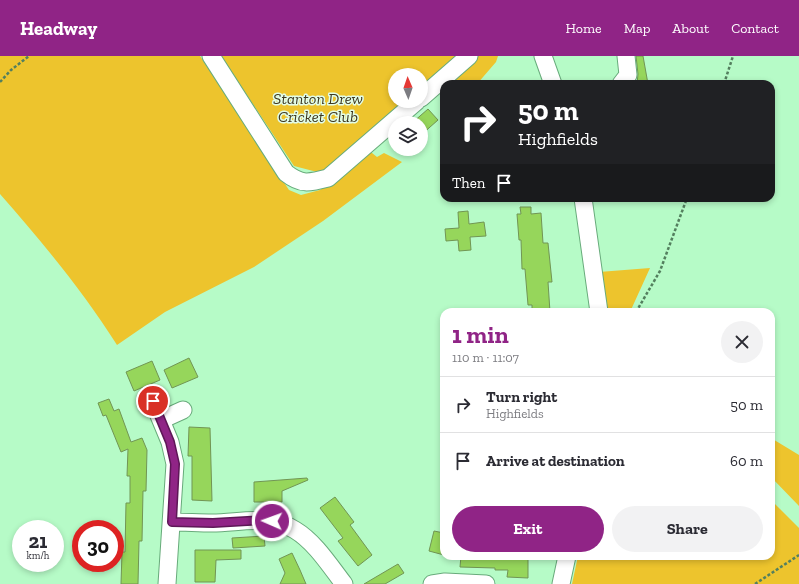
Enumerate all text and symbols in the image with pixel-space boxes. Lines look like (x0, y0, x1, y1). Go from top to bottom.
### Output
text: Headway (20, 17, 97, 40)
text: Home (566, 20, 602, 37)
text: Map (624, 20, 650, 37)
text: About (672, 20, 709, 37)
text: Contact (731, 20, 779, 37)
north arrow (388, 68, 428, 108)
map controls (388, 68, 428, 156)
park label: Stanton Drew Cricket Club (273, 89, 363, 126)
text: 50 m (518, 94, 579, 127)
icon: right (452, 96, 504, 148)
button: layers (388, 116, 428, 156)
text: Highfields (518, 128, 598, 150)
icon: arrive (493, 172, 515, 194)
text: Then (452, 174, 485, 192)
text: 1 min (452, 320, 509, 349)
button: close (721, 321, 763, 363)
text: 110 m · 11:07 (452, 350, 519, 365)
pin (136, 384, 170, 418)
text: Turn right (486, 388, 557, 406)
icon: arrive (142, 390, 164, 412)
icon: right (452, 394, 474, 416)
text: 50 m (730, 396, 763, 414)
text: Highfields (486, 406, 544, 421)
icon: arrive (452, 450, 474, 472)
text: Arrive at destination (486, 452, 625, 470)
text: 60 m (730, 452, 763, 470)
position arrow (251, 500, 293, 542)
button: Exit (452, 506, 604, 552)
button: Share (612, 506, 763, 552)
speed limit sign: 30 (72, 520, 124, 572)
text: 21 (29, 529, 47, 553)
text: km/h (27, 550, 49, 562)

